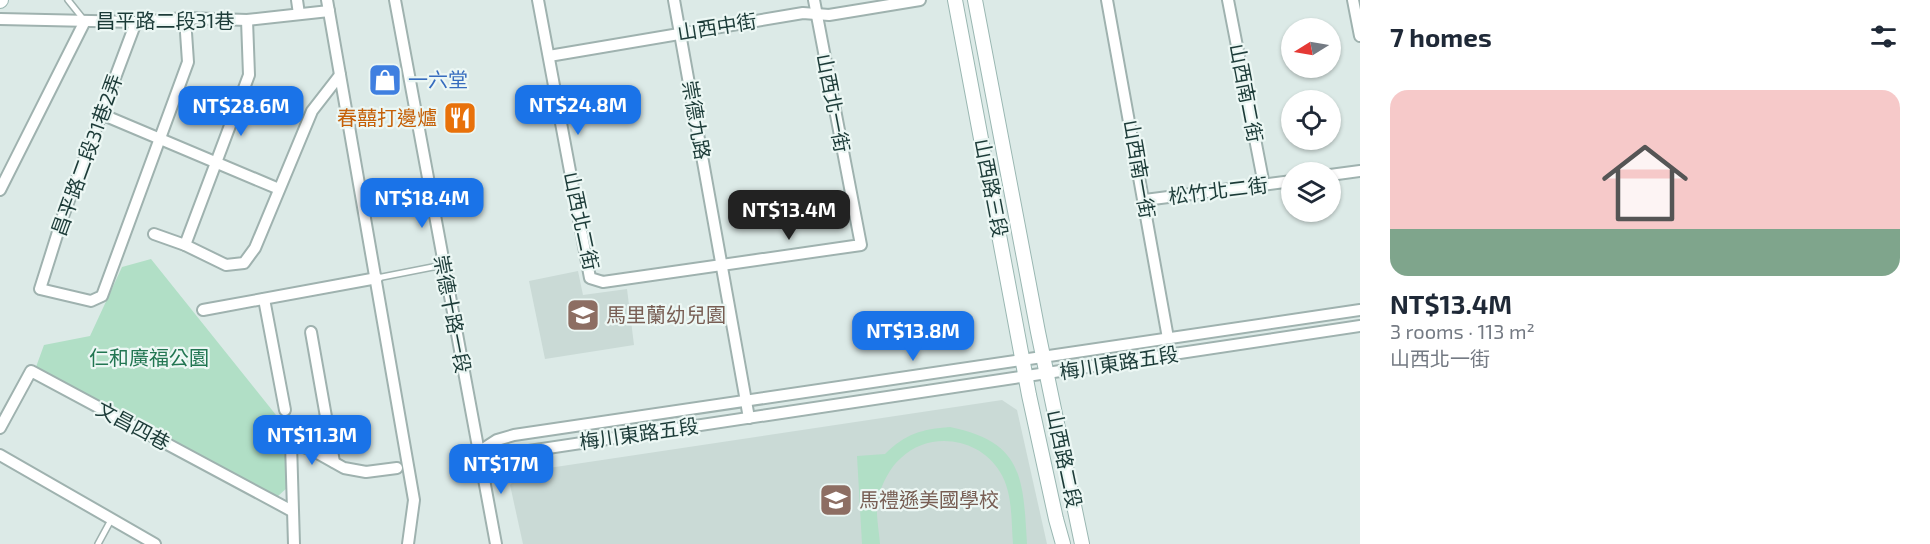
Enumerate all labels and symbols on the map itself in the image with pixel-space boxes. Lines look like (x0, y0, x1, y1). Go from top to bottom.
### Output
street label: 昌平路二段31巷 (95, 8, 235, 32)
street label: 山西中街 (675, 8, 758, 44)
north arrow (1281, 18, 1341, 78)
street label: 山西南二街 (1226, 41, 1268, 144)
street label: 山西北一街 (813, 51, 855, 154)
shop icon: 一六堂 (367, 62, 403, 98)
place label: 一六堂 (408, 67, 468, 91)
street label: 昌平路二段31巷2弄 (46, 71, 126, 239)
street label: 崇德九路 (678, 78, 716, 161)
pin: NT$24.8M (516, 85, 640, 136)
pin: NT$28.6M (179, 86, 303, 137)
restaurant icon: 春囍打邊爐 (442, 100, 478, 136)
place label: 春囍打邊爐 (337, 105, 437, 129)
street label: 山西南一街 (1119, 118, 1160, 220)
street label: 山西路三段 (971, 136, 1013, 239)
street label: 山西北二街 (560, 169, 604, 272)
street label: 松竹北二街 (1167, 172, 1269, 208)
pin: NT$18.4M (360, 178, 484, 229)
pin: NT$13.4M (727, 190, 851, 241)
street label: 崇德十路一段 (430, 253, 476, 375)
school or university icon: 馬里蘭幼兒園 (565, 297, 601, 333)
place label: 馬里蘭幼兒園 (606, 302, 726, 326)
pin: NT$13.8M (851, 311, 975, 362)
street label: 梅川東路五段 (1058, 341, 1180, 383)
park label: 仁和廣福公園 (89, 345, 209, 369)
street label: 文昌四巷 (93, 396, 174, 454)
street label: 山西路二段 (1043, 407, 1087, 510)
street label: 梅川東路五段 (578, 413, 700, 453)
pin: NT$11.3M (250, 415, 374, 466)
pin: NT$17M (452, 444, 550, 495)
school or university icon: 馬禮遜美國學校 (818, 482, 854, 518)
place label: 馬禮遜美國學校 (859, 487, 999, 511)

